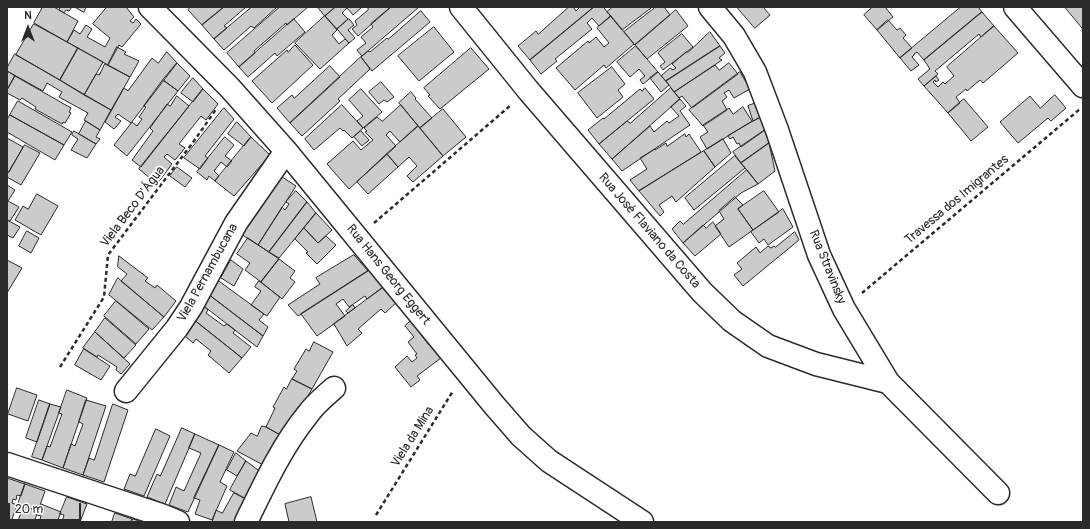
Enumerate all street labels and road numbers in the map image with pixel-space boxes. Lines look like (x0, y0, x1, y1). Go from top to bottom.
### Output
street label: Travessa dos Imigrantes (902, 152, 1012, 248)
street label: Viela Beco D'Água (98, 163, 168, 251)
street label: Rua José Flaviano da Costa (595, 170, 703, 292)
street label: Viela Pernambucana (174, 221, 242, 325)
street label: Rua Hans Georg Eggert (343, 222, 433, 328)
street label: Rua Stravinsky (805, 228, 849, 306)
street label: Viela da Mina (388, 404, 438, 470)

